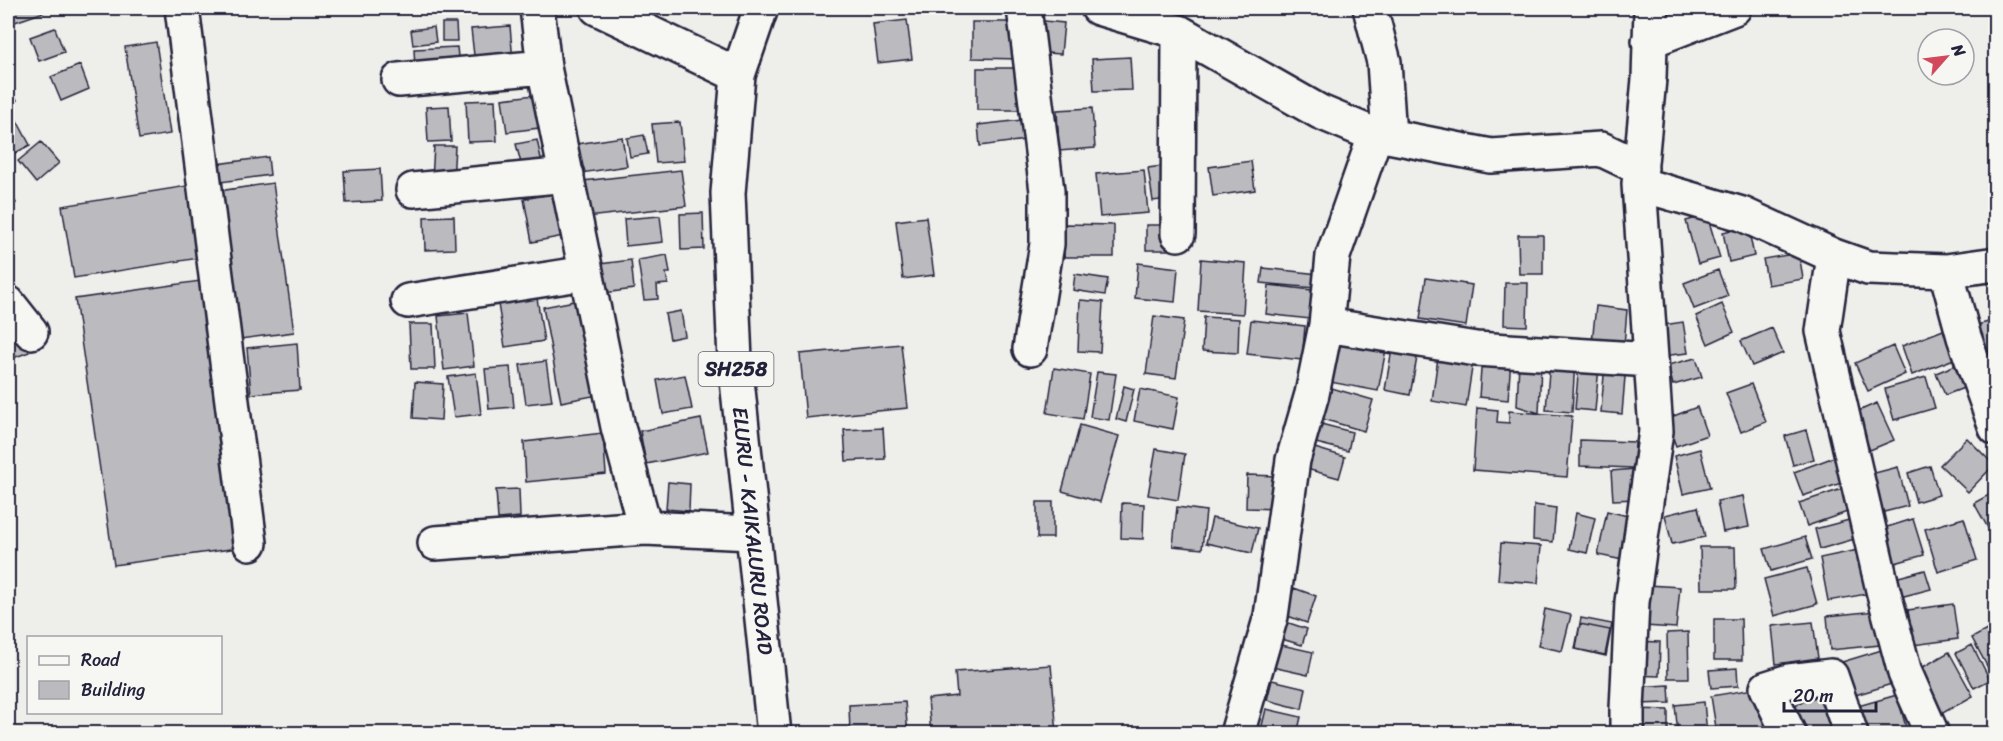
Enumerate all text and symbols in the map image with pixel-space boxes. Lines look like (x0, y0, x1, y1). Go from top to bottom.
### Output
north arrow (1916, 27, 1976, 87)
text: N (1943, 38, 1975, 63)
road number: SH258 (698, 352, 774, 386)
street label: ELURU - KAIKALURU ROAD (721, 405, 785, 657)
legend (27, 636, 222, 714)
text: Road (81, 644, 121, 676)
text: Building (81, 674, 145, 706)
scale bar (1784, 675, 1876, 713)
text: 20 m (1793, 680, 1833, 712)

